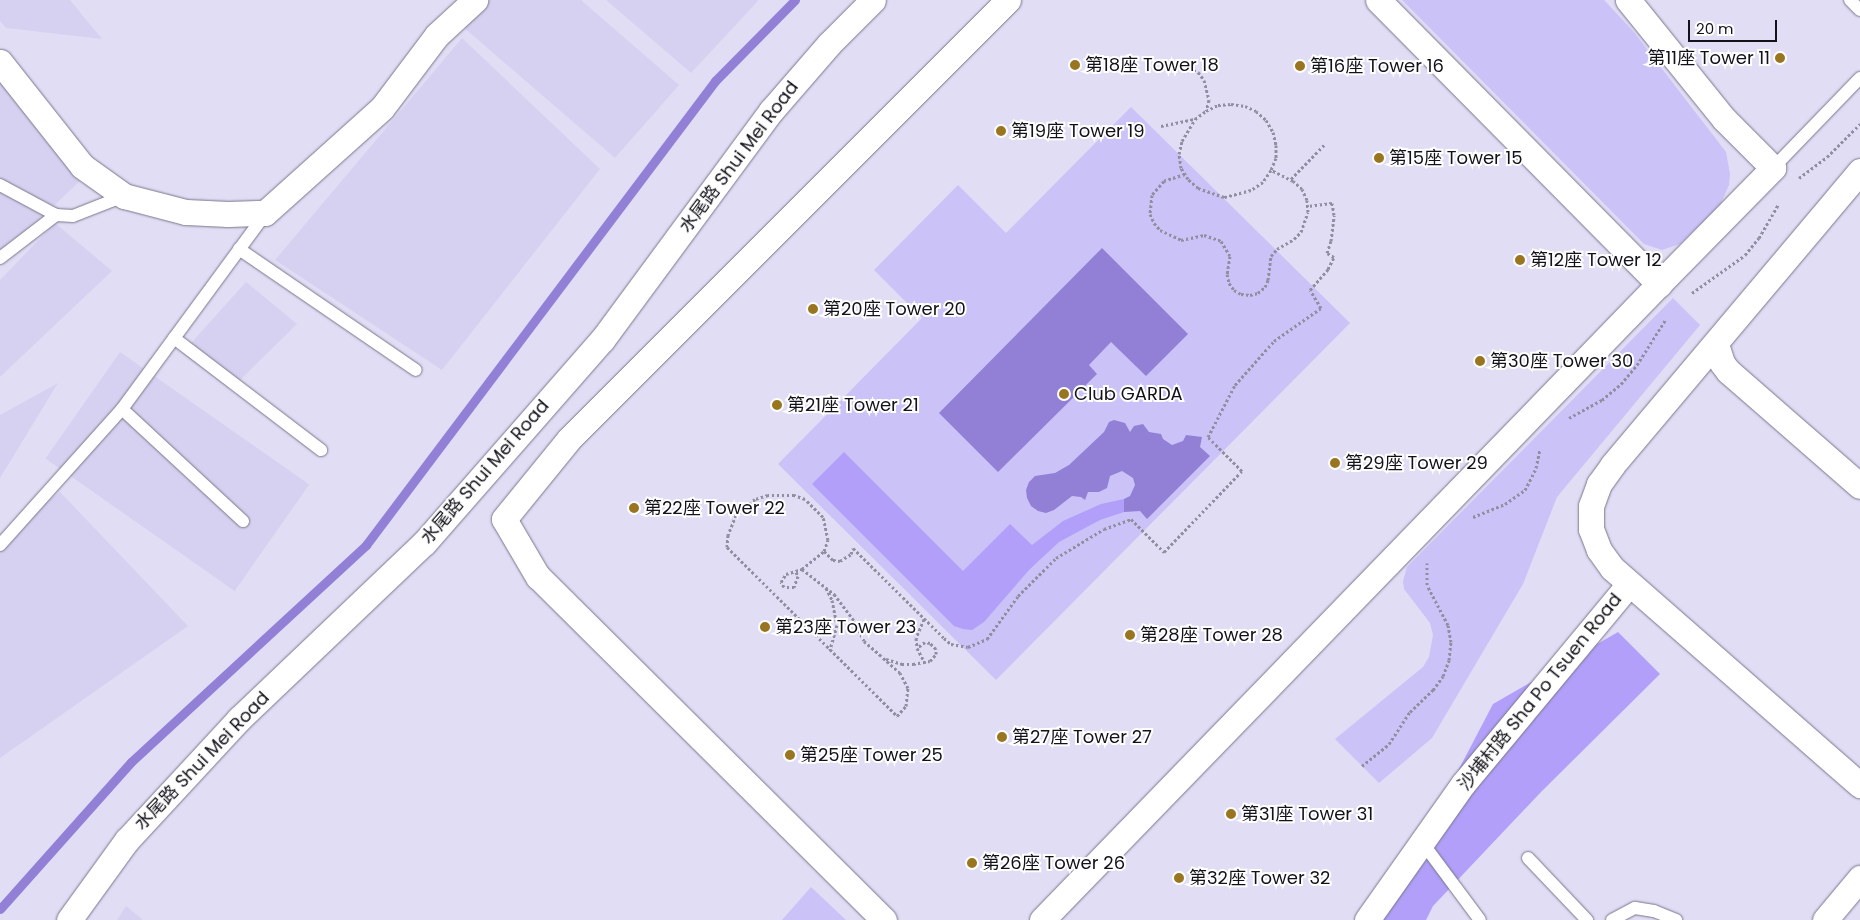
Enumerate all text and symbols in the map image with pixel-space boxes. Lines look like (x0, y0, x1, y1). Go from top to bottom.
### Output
scale bar (1690, 10, 1779, 42)
text: 20 m (1696, 18, 1734, 39)
place label: 第11座 Tower 11 (1647, 47, 1770, 69)
marker: 第11座 Tower 11 (1774, 52, 1786, 64)
place label: 第18座 Tower 18 (1085, 54, 1219, 76)
place label: 第16座 Tower 16 (1310, 55, 1444, 77)
marker: 第18座 Tower 18 (1069, 59, 1081, 71)
marker: 第16座 Tower 16 (1294, 60, 1306, 72)
street label: 水尾路 Shui Mei Road (675, 77, 803, 237)
place label: 第19座 Tower 19 (1011, 120, 1145, 142)
marker: 第19座 Tower 19 (995, 125, 1007, 137)
place label: 第15座 Tower 15 (1389, 147, 1523, 169)
marker: 第15座 Tower 15 (1373, 152, 1385, 164)
place label: 第12座 Tower 12 (1530, 249, 1662, 271)
marker: 第12座 Tower 12 (1514, 254, 1526, 266)
place label: 第20座 Tower 20 (823, 298, 966, 320)
marker: 第20座 Tower 20 (807, 303, 819, 315)
place label: 第30座 Tower 30 (1490, 350, 1633, 372)
marker: 第30座 Tower 30 (1474, 355, 1486, 367)
place label: Club GARDA (1074, 383, 1183, 405)
marker: Club GARDA (1058, 388, 1070, 400)
place label: 第21座 Tower 21 (787, 394, 919, 416)
street label: 水尾路 Shui Mei Road (416, 395, 554, 549)
marker: 第21座 Tower 21 (771, 399, 783, 411)
place label: 第29座 Tower 29 (1345, 452, 1488, 474)
marker: 第29座 Tower 29 (1329, 457, 1341, 469)
place label: 第22座 Tower 22 (644, 497, 785, 519)
marker: 第22座 Tower 22 (628, 502, 640, 514)
street label: 沙埔村路 Sha Po Tsuen Road (1454, 589, 1626, 795)
place label: 第23座 Tower 23 (775, 616, 916, 638)
marker: 第23座 Tower 23 (759, 621, 771, 633)
place label: 第28座 Tower 28 (1140, 624, 1283, 646)
marker: 第28座 Tower 28 (1124, 629, 1136, 641)
street label: 水尾路 Shui Mei Road (130, 687, 274, 835)
place label: 第27座 Tower 27 (1012, 726, 1152, 748)
marker: 第27座 Tower 27 (996, 731, 1008, 743)
place label: 第25座 Tower 25 (800, 744, 943, 766)
marker: 第25座 Tower 25 (784, 749, 796, 761)
place label: 第31座 Tower 31 (1241, 803, 1373, 825)
marker: 第31座 Tower 31 (1225, 808, 1237, 820)
place label: 第26座 Tower 26 (982, 852, 1125, 874)
marker: 第26座 Tower 26 (966, 857, 978, 869)
place label: 第32座 Tower 32 (1189, 867, 1330, 889)
marker: 第32座 Tower 32 (1173, 872, 1185, 884)

